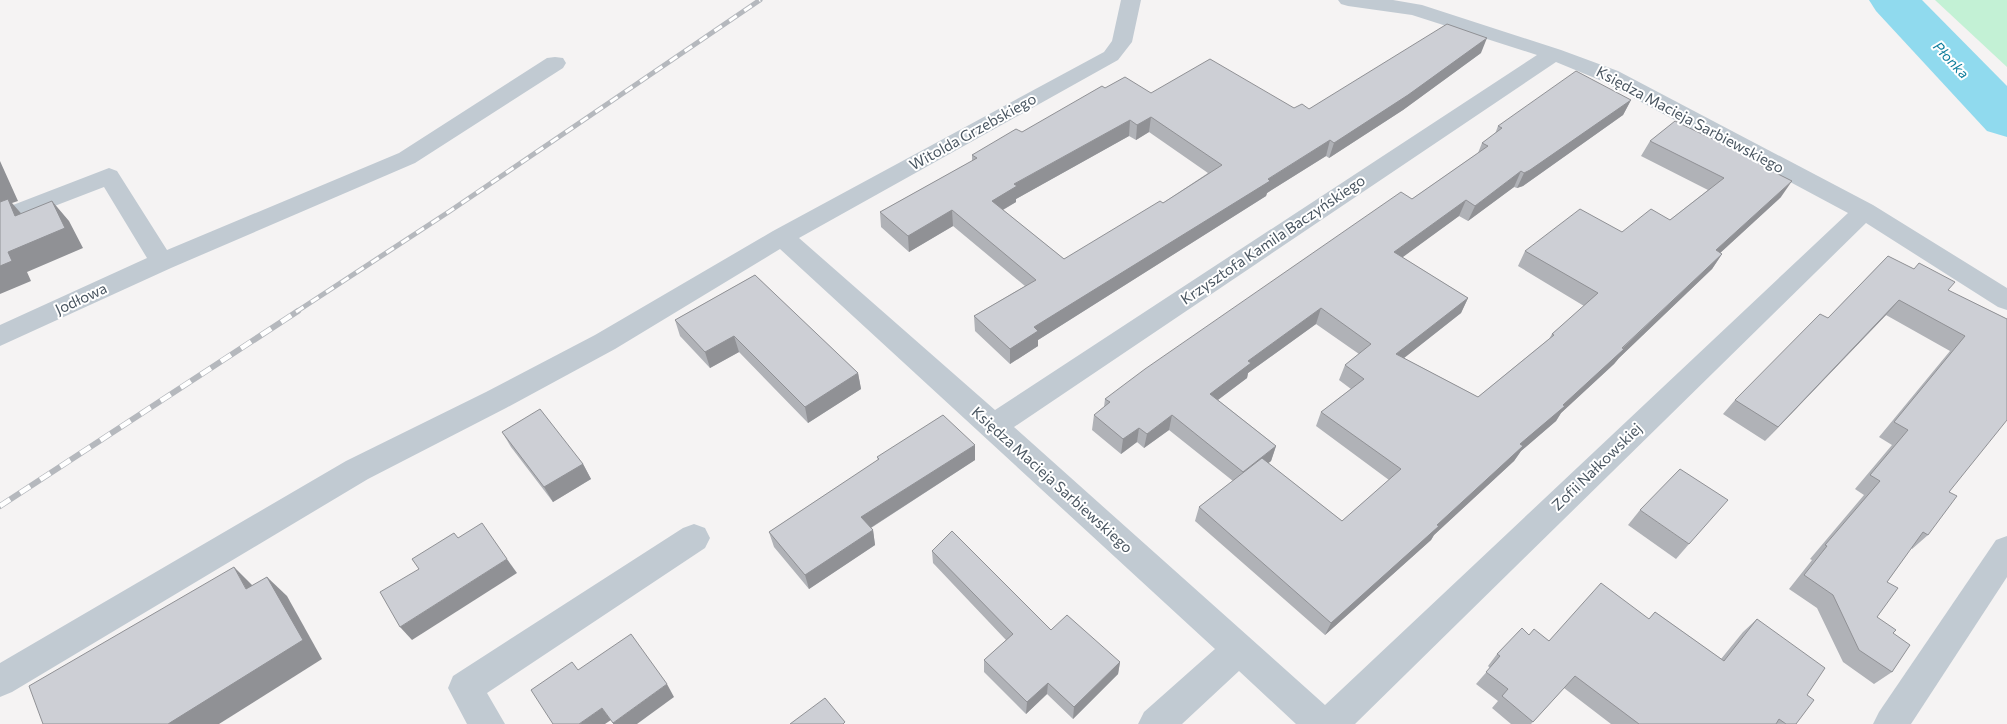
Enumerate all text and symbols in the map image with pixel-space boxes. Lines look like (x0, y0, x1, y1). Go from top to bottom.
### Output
water label: Płonka (1930, 38, 1973, 82)
street label: Księdza Macieja Sarbiewskiego (1594, 62, 1787, 176)
street label: Witolda Grzebskiego (906, 89, 1039, 173)
street label: Krzysztofa Kamila Baczyńskiego (1177, 171, 1368, 308)
street label: Jodłowa (52, 278, 109, 318)
street label: Księdza Macieja Sarbiewskiego (969, 402, 1137, 556)
street label: Zofii Nałkowskiej (1548, 419, 1645, 514)

